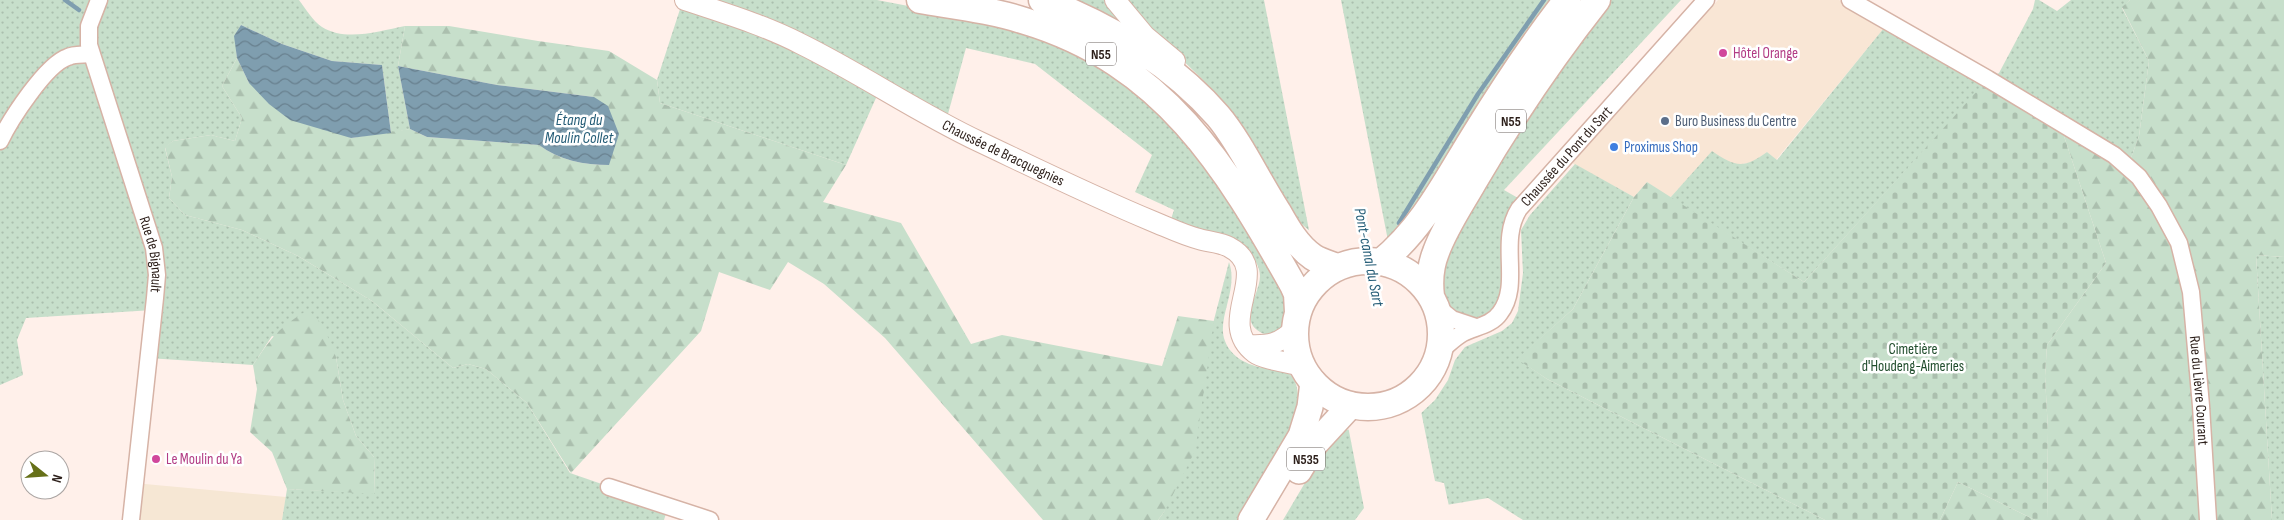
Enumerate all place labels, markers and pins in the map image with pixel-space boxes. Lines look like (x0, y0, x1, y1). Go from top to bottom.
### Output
place label: Hôtel Orange (1733, 44, 1798, 63)
marker: Hôtel Orange (1717, 47, 1729, 59)
place label: Buro Business du Centre (1675, 112, 1796, 131)
marker: Buro Business du Centre (1659, 115, 1671, 127)
place label: Proximus Shop (1624, 138, 1698, 157)
marker: Proximus Shop (1608, 141, 1620, 153)
place label: Le Moulin du Ya (166, 450, 242, 469)
marker: Le Moulin du Ya (150, 453, 162, 465)

